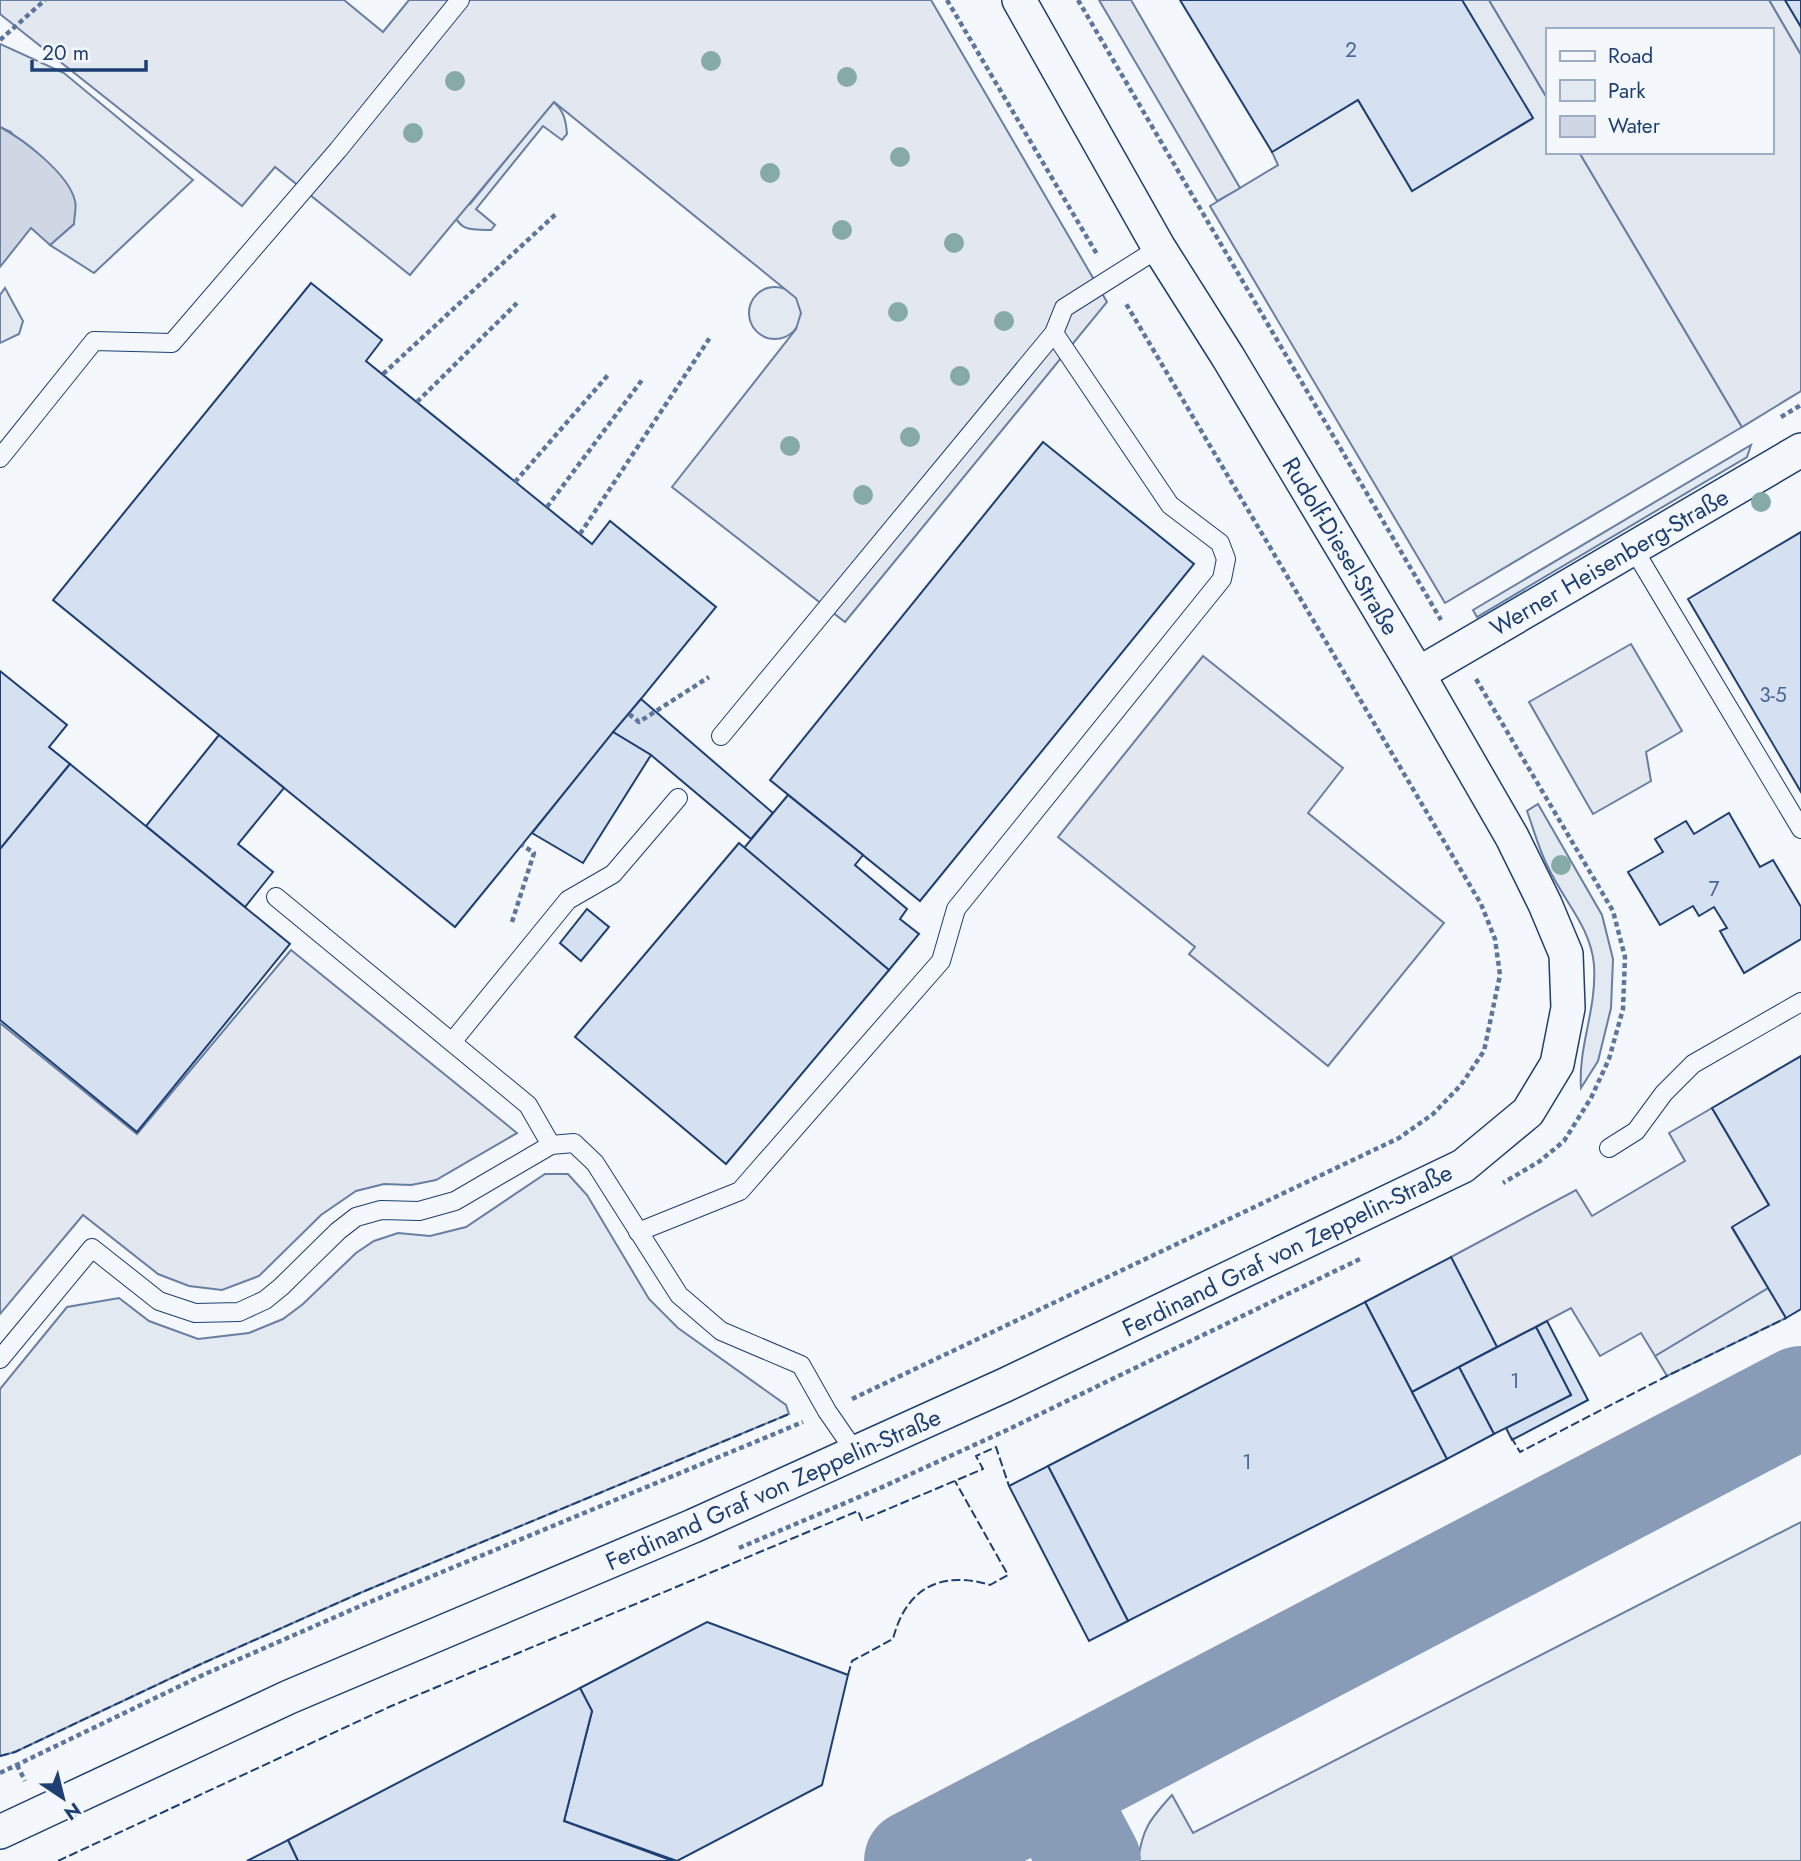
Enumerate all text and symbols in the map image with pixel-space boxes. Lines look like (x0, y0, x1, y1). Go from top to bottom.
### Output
scale bar (32, 28, 145, 72)
legend (1546, 28, 1773, 154)
house number: 2 (1345, 35, 1357, 65)
text: 20 m (42, 38, 89, 68)
text: Road (1608, 41, 1653, 71)
text: Park (1608, 76, 1646, 106)
text: Water (1608, 111, 1661, 141)
street label: Rudolf-Diesel-Straße (1274, 450, 1408, 642)
street label: Werner Heisenberg-Straße (1483, 479, 1735, 645)
house number: 3-5 (1759, 680, 1787, 710)
house number: 7 (1708, 874, 1720, 904)
street label: Ferdinand Graf von Zeppelin-Straße (1116, 1155, 1458, 1345)
house number: 1 (1510, 1366, 1520, 1396)
street label: Ferdinand Graf von Zeppelin-Straße (600, 1399, 946, 1579)
house number: 1 (1242, 1447, 1252, 1477)
north arrow (28, 1763, 98, 1833)
text: N (59, 1796, 86, 1827)

